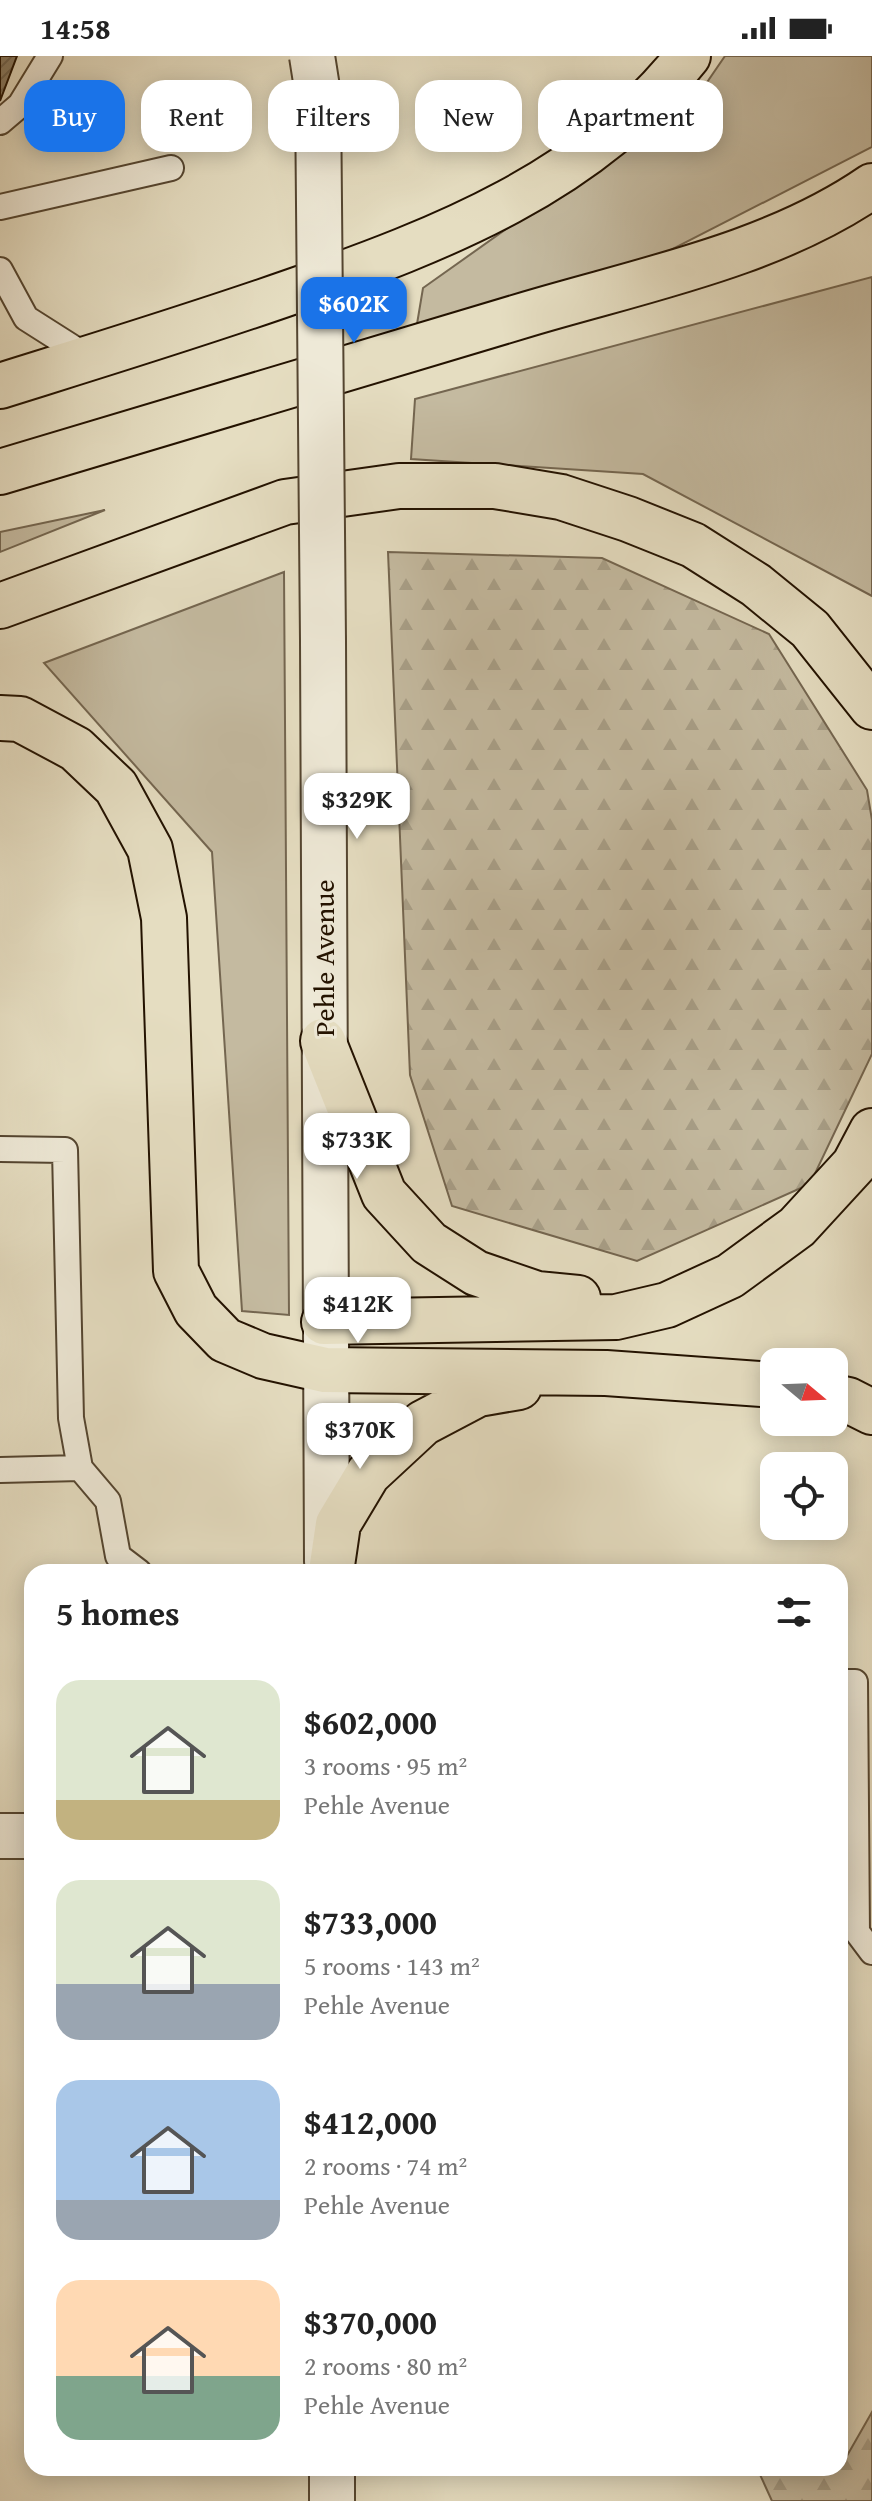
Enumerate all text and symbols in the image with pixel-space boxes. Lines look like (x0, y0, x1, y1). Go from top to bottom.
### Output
text: 14:58 (40, 6, 111, 50)
chip: Buy (24, 80, 125, 152)
chip: Rent (141, 80, 252, 152)
chip: Filters (268, 80, 399, 152)
chip: New (415, 80, 522, 152)
chip: Apartment (538, 80, 723, 152)
pin: $602K (298, 277, 410, 345)
text: $602K (319, 283, 389, 322)
pin: $329K (301, 773, 413, 841)
text: $329K (322, 779, 392, 818)
street label: Pehle Avenue (303, 879, 344, 1037)
pin: $733K (301, 1113, 413, 1181)
text: $733K (322, 1119, 392, 1158)
pin: $412K (302, 1277, 414, 1345)
text: $412K (323, 1283, 393, 1322)
north arrow (760, 1348, 848, 1436)
map controls (760, 1348, 848, 1540)
pin: $370K (304, 1403, 416, 1471)
text: $370K (325, 1409, 395, 1448)
button: locate (760, 1452, 848, 1540)
text: 5 homes (56, 1588, 180, 1637)
icon: filters (772, 1590, 816, 1634)
text: $602,000 (304, 1697, 437, 1746)
icon: home (120, 1712, 216, 1808)
text: 3 rooms · 95 m² (304, 1746, 467, 1785)
text: Pehle Avenue (304, 1785, 450, 1824)
text: $733,000 (304, 1897, 437, 1946)
icon: home (120, 1912, 216, 2008)
text: 5 rooms · 143 m² (304, 1946, 480, 1985)
text: Pehle Avenue (304, 1985, 450, 2024)
text: $412,000 (304, 2097, 437, 2146)
icon: home (120, 2112, 216, 2208)
text: 2 rooms · 74 m² (304, 2146, 467, 2185)
text: Pehle Avenue (304, 2185, 450, 2224)
text: $370,000 (304, 2297, 437, 2346)
icon: home (120, 2312, 216, 2408)
text: 2 rooms · 80 m² (304, 2346, 467, 2385)
text: Pehle Avenue (304, 2385, 450, 2424)

